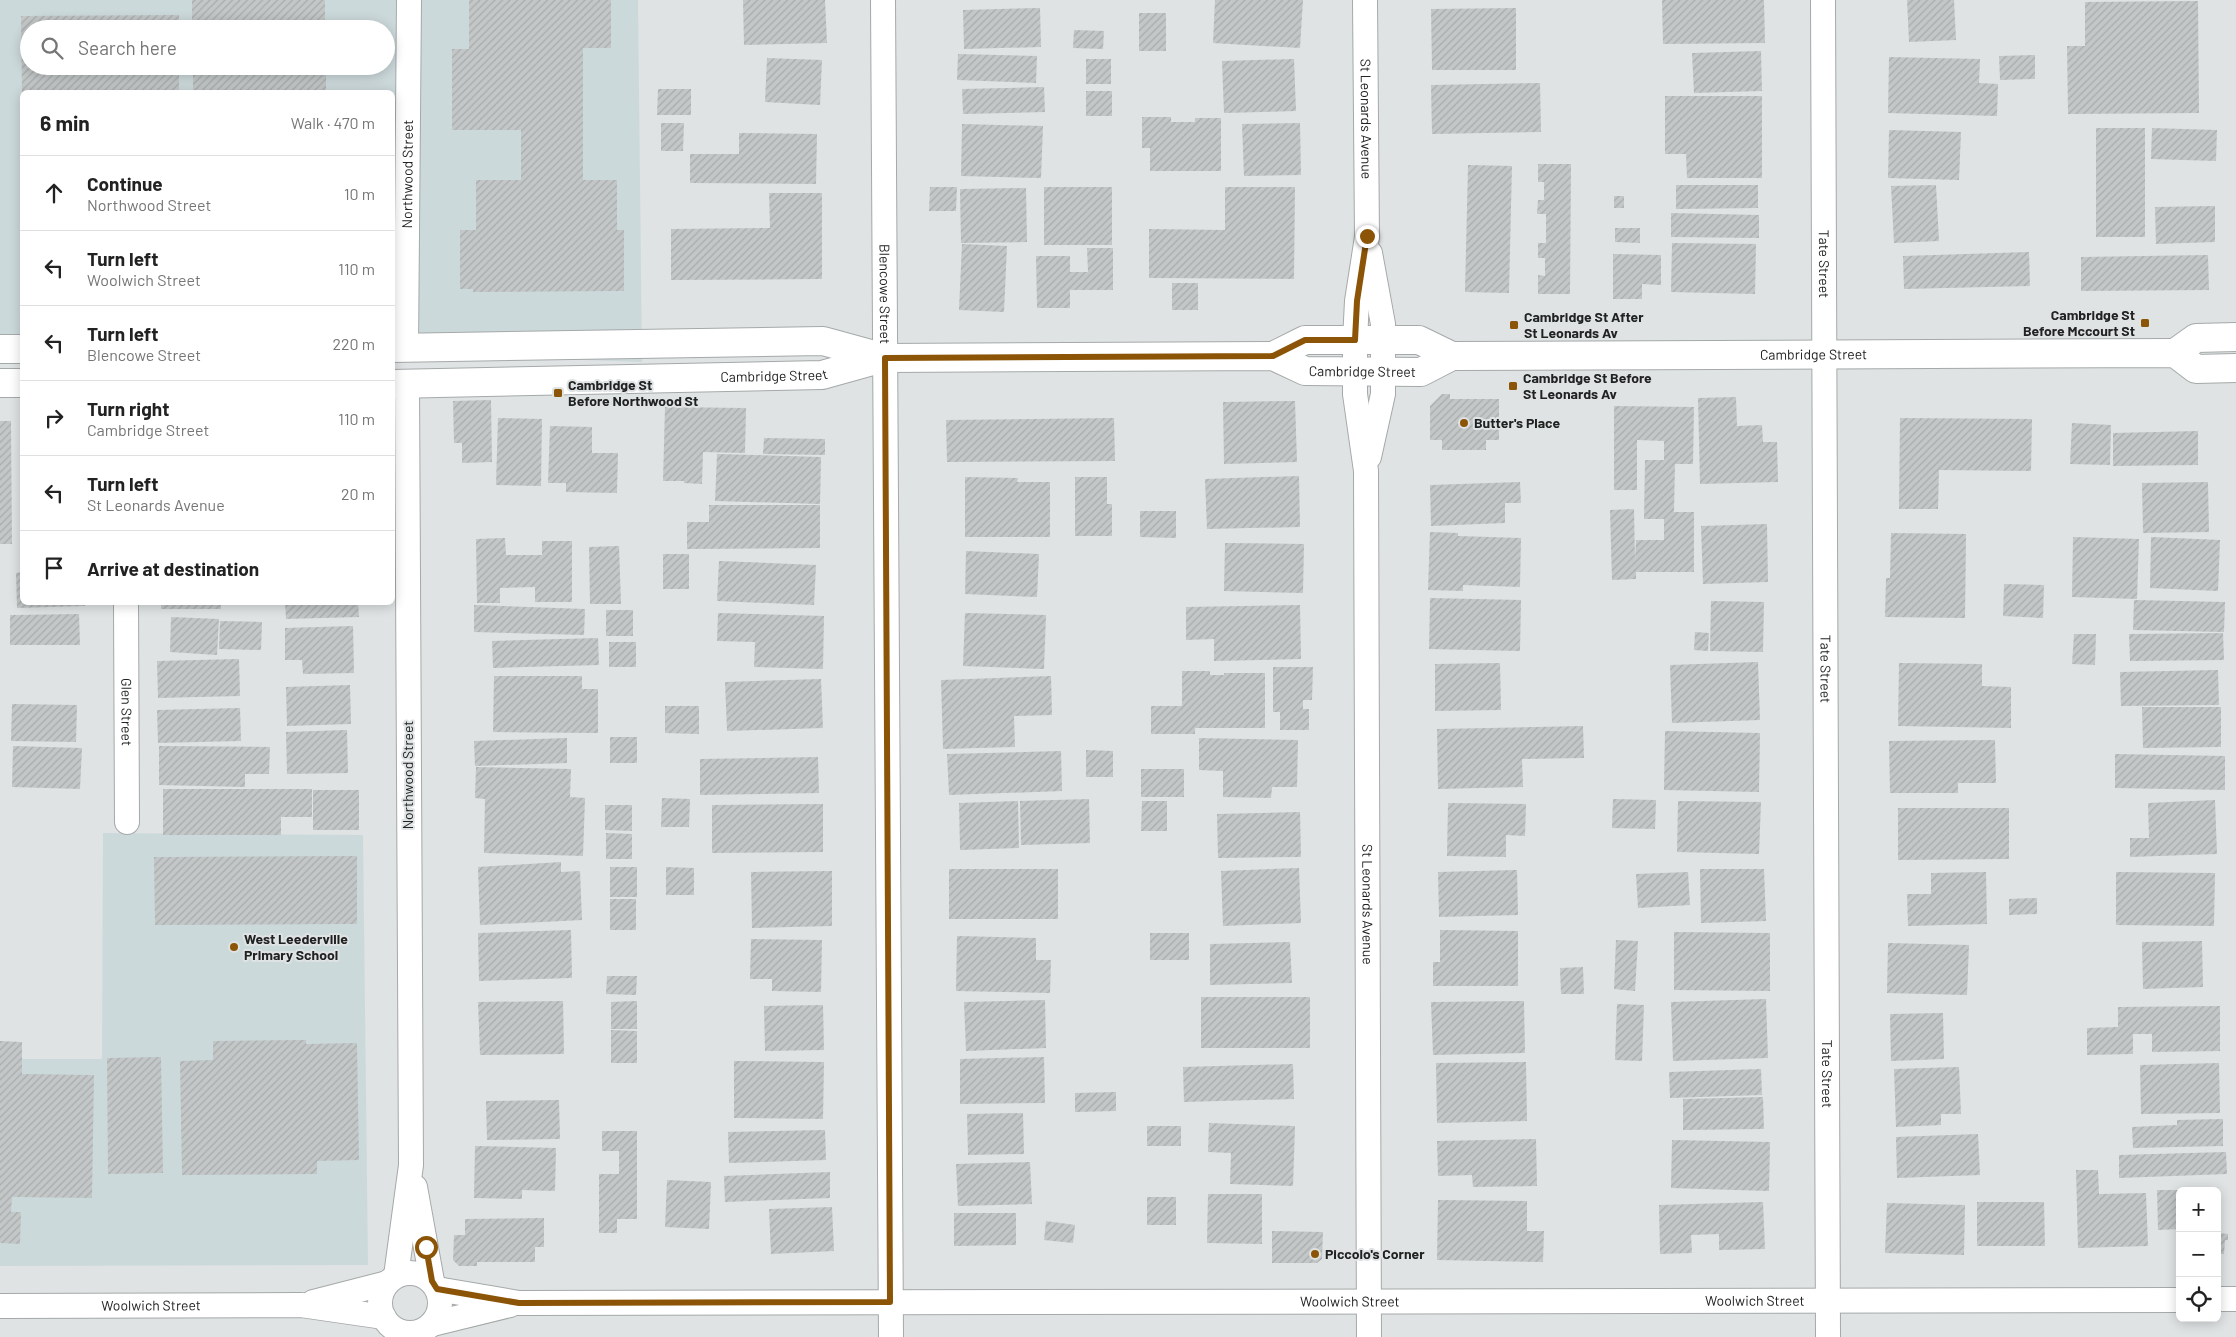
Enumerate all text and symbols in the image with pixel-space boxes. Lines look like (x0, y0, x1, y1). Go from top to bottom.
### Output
search box (20, 20, 395, 75)
icon: search (38, 34, 66, 62)
text: Search here (78, 36, 177, 59)
street label: St Leonards Avenue (1357, 59, 1376, 179)
text: 6 min (40, 110, 90, 135)
text: Walk · 470 m (291, 113, 375, 132)
street label: Northwood Street (398, 120, 416, 228)
text: Continue (87, 172, 163, 195)
icon: ahead (40, 179, 68, 207)
text: 10 m (344, 184, 375, 203)
text: Northwood Street (87, 195, 211, 214)
route end (1356, 225, 1379, 248)
street label: Tate Street (1816, 230, 1833, 298)
street label: Blencowe Street (876, 244, 894, 344)
text: Turn left (87, 247, 158, 270)
icon: left (40, 254, 68, 282)
text: 110 m (338, 259, 375, 278)
text: Woolwich Street (87, 270, 201, 289)
place label: Cambridge St Before Mccourt St (2023, 306, 2135, 339)
place label: Cambridge St After St Leonards Av (1524, 308, 1644, 341)
marker: Cambridge St Before Mccourt St (2139, 317, 2151, 329)
marker: Cambridge St After St Leonards Av (1508, 319, 1520, 331)
text: Turn left (87, 322, 158, 345)
icon: left (40, 329, 68, 357)
text: 220 m (332, 334, 375, 353)
text: Blencowe Street (87, 345, 201, 364)
street label: Cambridge Street (1760, 345, 1867, 363)
street label: Cambridge Street (1309, 362, 1416, 380)
street label: Cambridge Street (720, 365, 829, 385)
place label: Cambridge St Before St Leonards Av (1523, 369, 1652, 402)
place label: Cambridge St Before Northwood St (568, 376, 698, 409)
marker: Cambridge St Before St Leonards Av (1507, 380, 1519, 392)
marker: Cambridge St Before Northwood St (552, 387, 564, 399)
text: Turn right (87, 397, 169, 420)
icon: right (40, 404, 68, 432)
text: 110 m (338, 409, 375, 428)
place label: Butter's Place (1474, 414, 1560, 431)
marker: Butter's Place (1458, 417, 1470, 429)
text: Cambridge Street (87, 420, 209, 439)
text: Turn left (87, 472, 158, 495)
icon: left (40, 479, 68, 507)
text: 20 m (341, 484, 375, 503)
text: St Leonards Avenue (87, 495, 225, 514)
icon: arrive (40, 554, 68, 582)
text: Arrive at destination (87, 557, 259, 580)
street label: Tate Street (1817, 635, 1835, 703)
street label: Glen Street (118, 678, 136, 746)
street label: Northwood Street (399, 721, 416, 829)
street label: St Leonards Avenue (1359, 844, 1377, 965)
place label: West Leederville Primary School (244, 930, 348, 963)
marker: West Leederville Primary School (228, 941, 240, 953)
street label: Tate Street (1819, 1040, 1836, 1108)
map controls (2176, 1187, 2221, 1322)
button: + (2176, 1187, 2221, 1232)
button: − (2176, 1232, 2221, 1277)
route start (415, 1236, 438, 1259)
place label: Piccolo's Corner (1325, 1245, 1425, 1262)
marker: Piccolo's Corner (1309, 1248, 1321, 1260)
button: locate (2176, 1277, 2221, 1322)
street label: Woolwich Street (1300, 1292, 1400, 1310)
street label: Woolwich Street (1705, 1292, 1805, 1309)
street label: Woolwich Street (101, 1296, 201, 1314)

